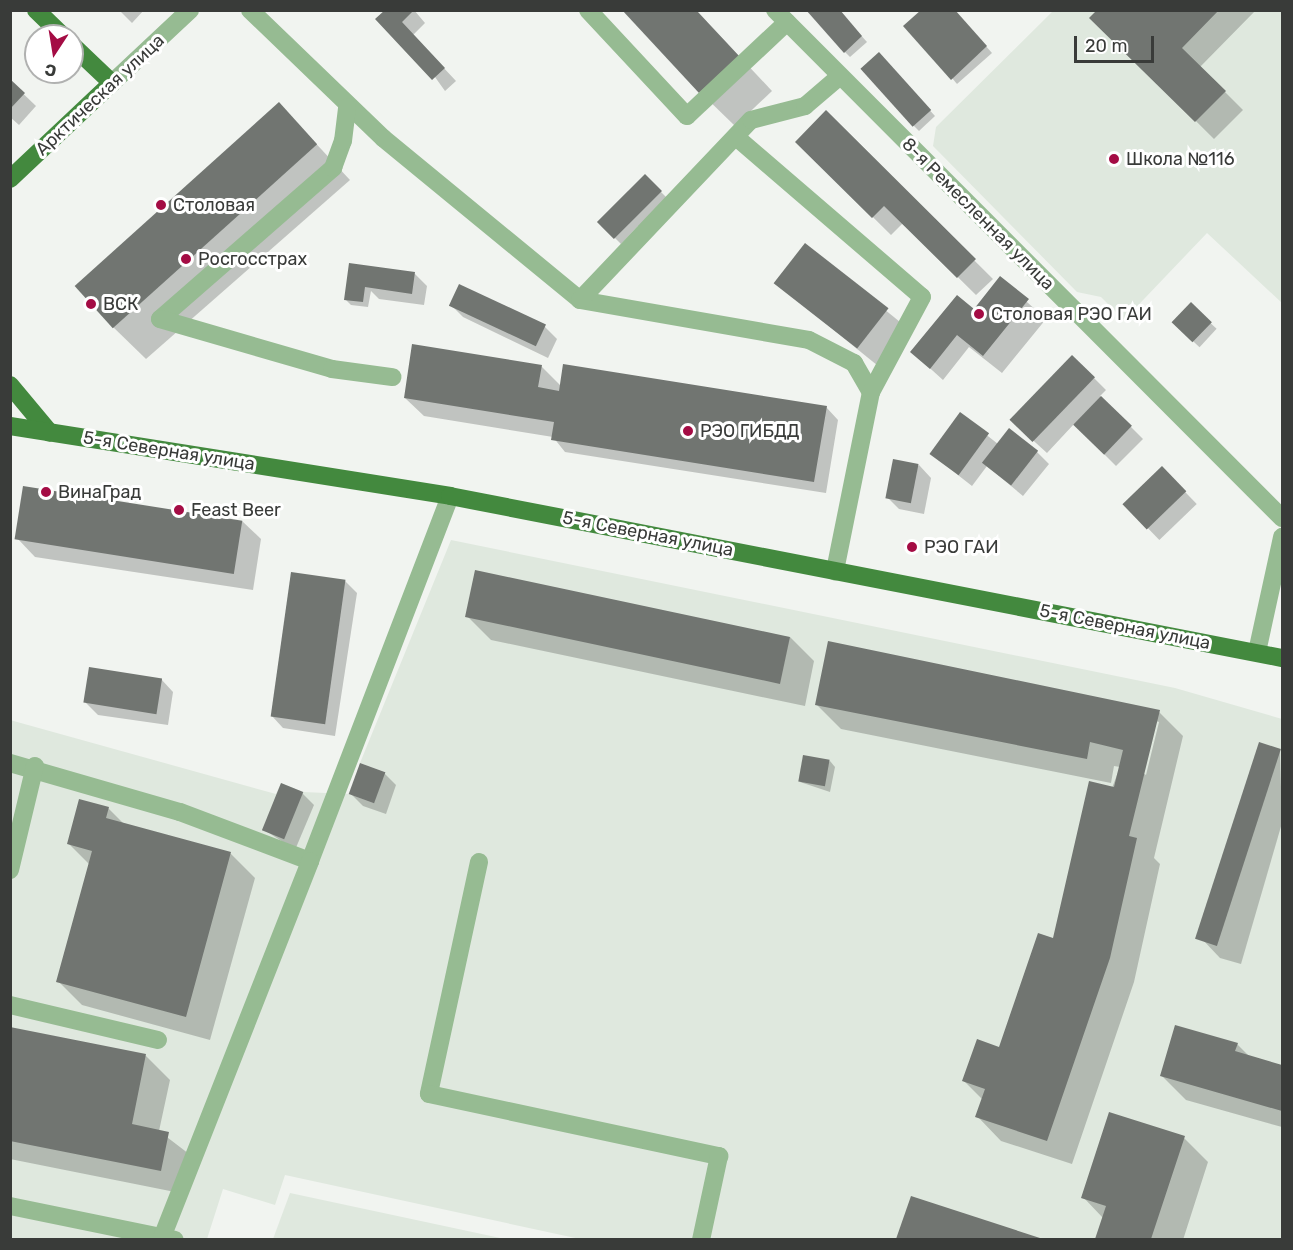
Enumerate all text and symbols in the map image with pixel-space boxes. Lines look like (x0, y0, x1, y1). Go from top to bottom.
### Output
north arrow (24, 24, 84, 84)
scale bar (1077, 24, 1156, 62)
street label: Арктическая улица (31, 30, 169, 160)
text: 20 m (1085, 35, 1127, 57)
text: С (43, 60, 58, 81)
street label: 8-я Ремесленная улица (897, 133, 1059, 295)
place label: Школа №116 (1126, 148, 1234, 170)
marker: Школа №116 (1107, 152, 1121, 166)
place label: Столовая (173, 194, 255, 216)
marker: Столовая (154, 198, 168, 212)
place label: Росгосстрах (198, 248, 307, 270)
marker: Росгосстрах (179, 252, 193, 266)
place label: ВСК (103, 293, 139, 315)
marker: ВСК (84, 297, 98, 311)
place label: Столовая РЭО ГАИ (991, 303, 1152, 325)
marker: Столовая РЭО ГАИ (972, 307, 986, 321)
place label: РЭО ГИБДД (700, 420, 799, 442)
marker: РЭО ГИБДД (681, 424, 695, 438)
street label: 5-я Северная улица (82, 427, 256, 475)
place label: ВинаГрад (58, 481, 141, 503)
marker: ВинаГрад (39, 485, 53, 499)
place label: Feast Beer (191, 499, 281, 521)
marker: Feast Beer (172, 503, 186, 517)
street label: 5-я Северная улица (561, 507, 735, 561)
place label: РЭО ГАИ (924, 536, 999, 558)
marker: РЭО ГАИ (905, 540, 919, 554)
street label: 5-я Северная улица (1038, 600, 1212, 654)

